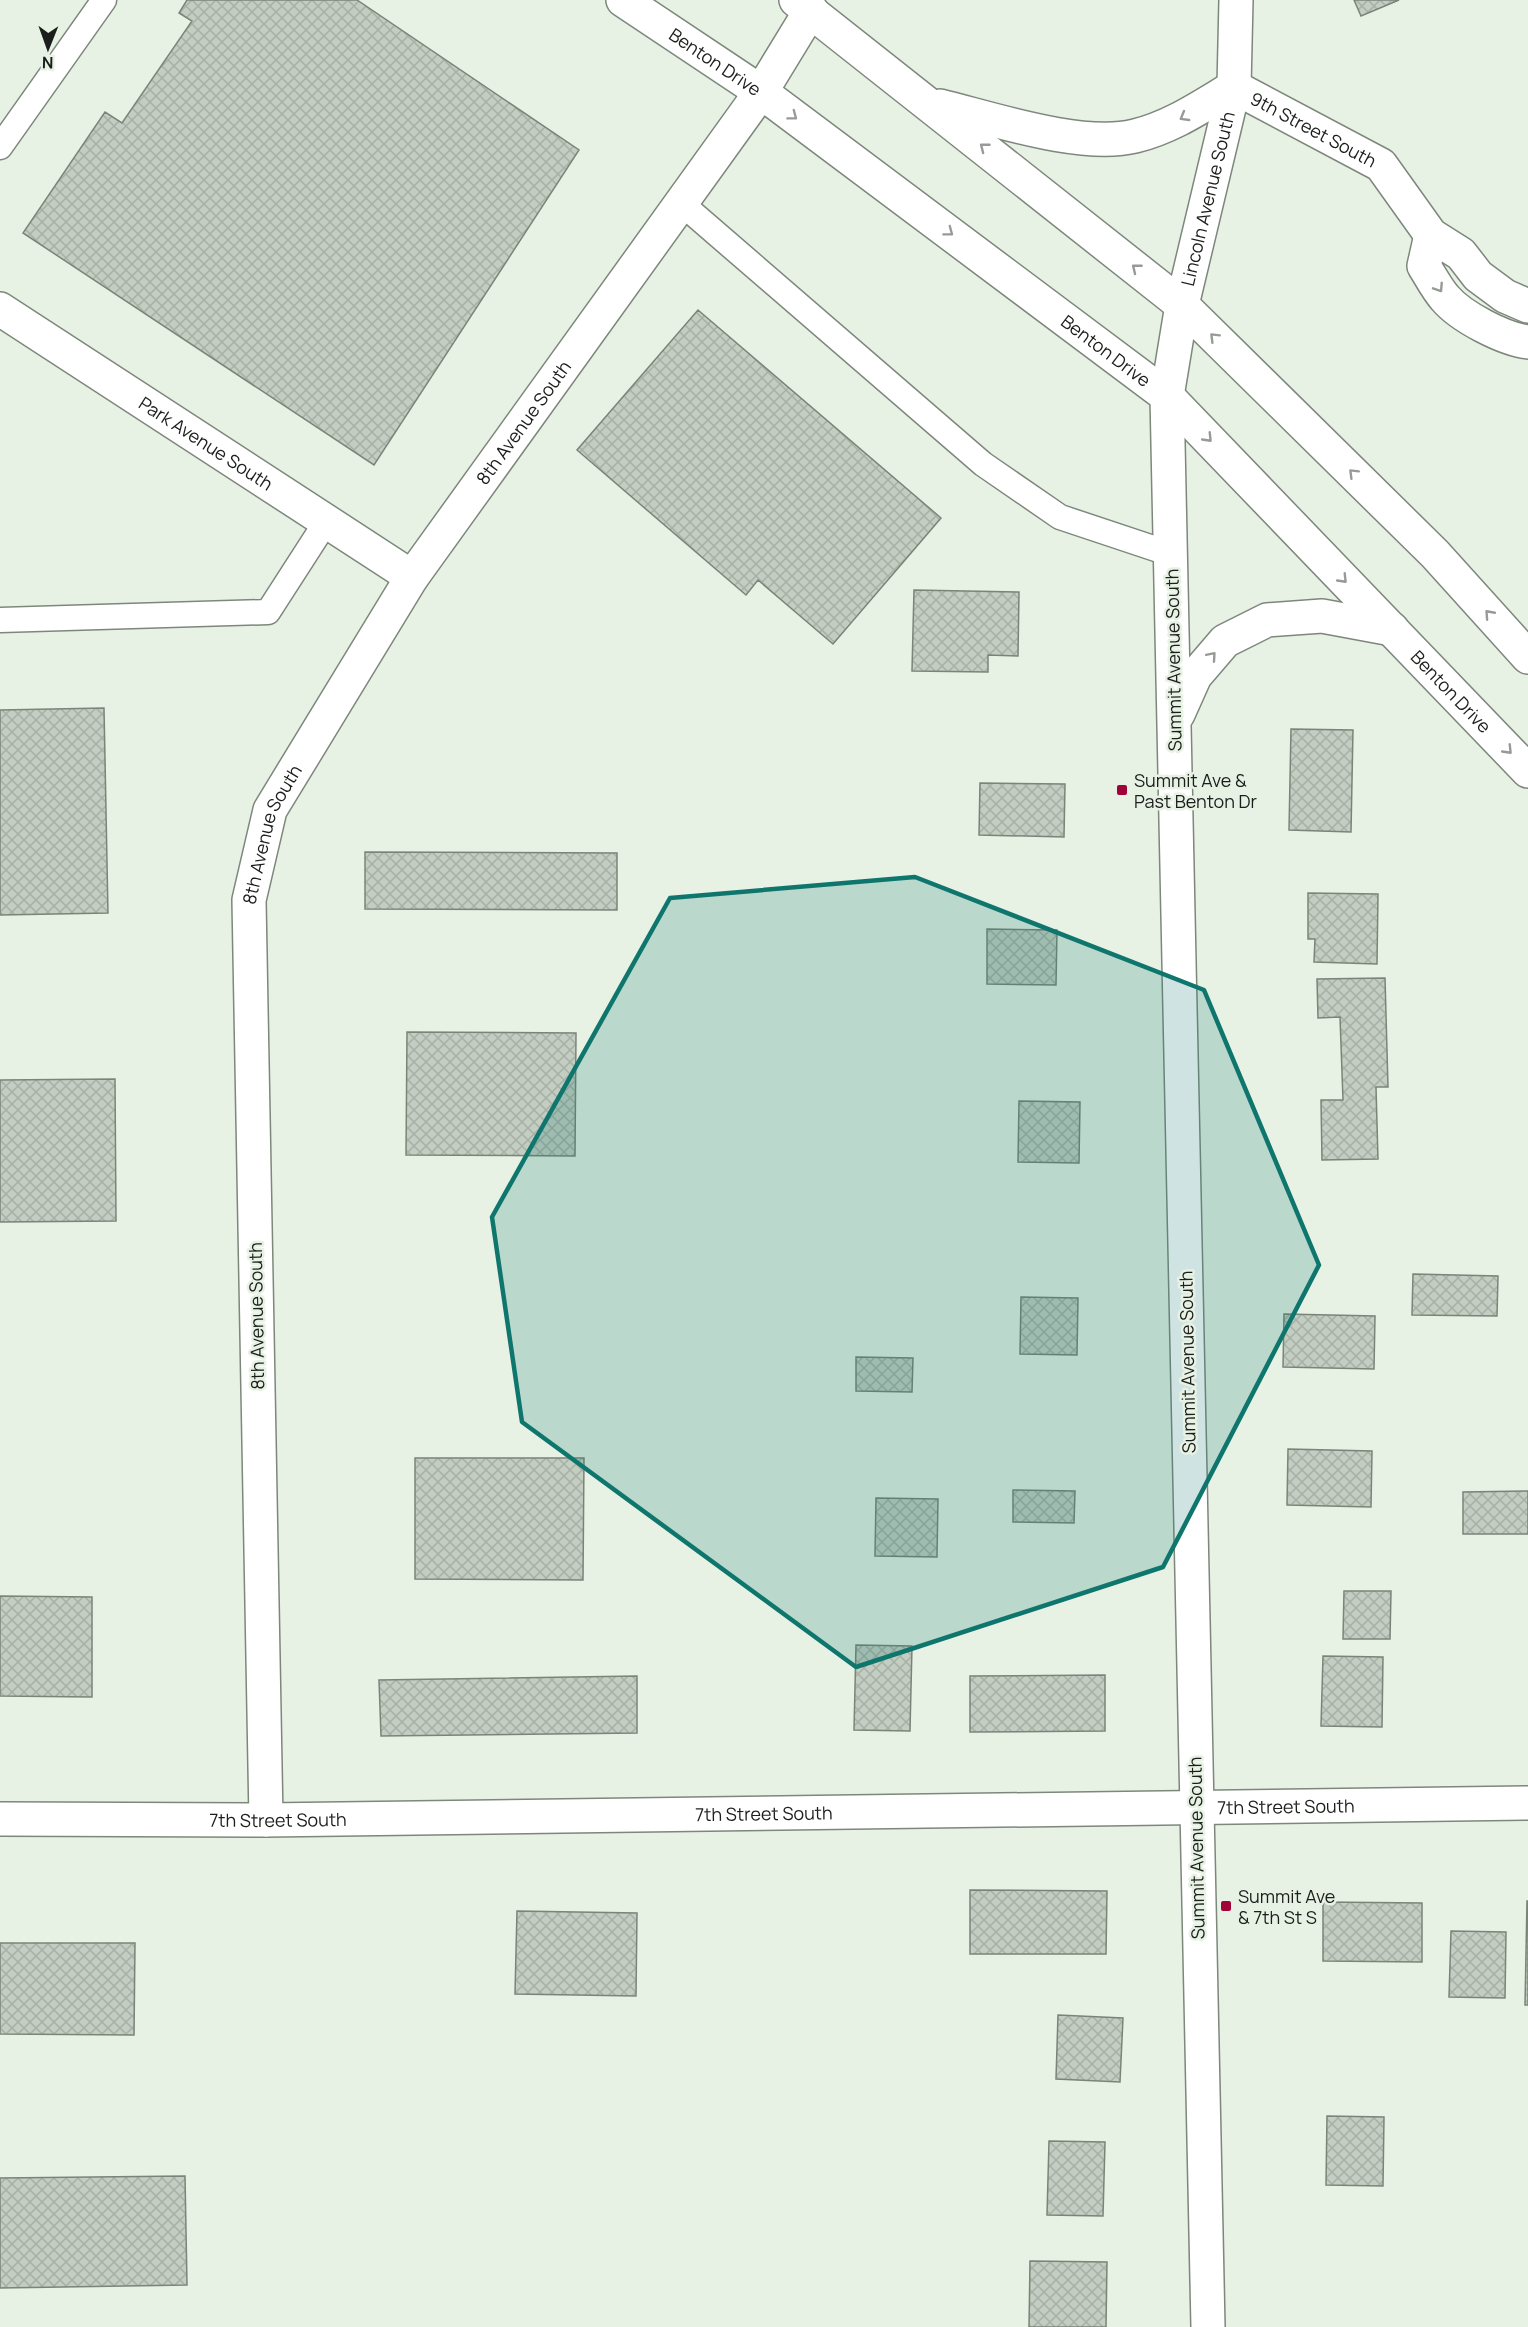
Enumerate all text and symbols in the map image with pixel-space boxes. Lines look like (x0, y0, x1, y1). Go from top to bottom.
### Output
north arrow (18, 18, 78, 78)
street label: Benton Drive (665, 22, 766, 101)
text: N (42, 52, 54, 74)
street label: 9th Street South (1246, 86, 1381, 173)
one-way arrow (786, 108, 797, 119)
street label: Lincoln Avenue South (1175, 109, 1240, 288)
one-way arrow (1180, 110, 1190, 121)
one-way arrow (980, 144, 991, 155)
one-way arrow (942, 225, 953, 236)
one-way arrow (1132, 265, 1143, 276)
one-way arrow (1431, 282, 1442, 293)
street label: Benton Drive (1057, 309, 1156, 392)
one-way arrow (1211, 333, 1222, 344)
street label: 8th Avenue South (470, 355, 576, 489)
street label: Park Avenue South (135, 391, 278, 496)
one-way arrow (1201, 432, 1212, 442)
one-way arrow (1350, 470, 1361, 481)
street label: Summit Avenue South (1159, 568, 1187, 752)
one-way arrow (1336, 571, 1347, 582)
one-way arrow (1485, 610, 1496, 620)
street label: Benton Drive (1406, 645, 1497, 738)
one-way arrow (1205, 652, 1216, 663)
one-way arrow (1500, 742, 1511, 753)
street label: 8th Avenue South (236, 760, 307, 907)
place label: Summit Ave & Past Benton Dr (1134, 768, 1258, 813)
marker: Summit Ave & Past Benton Dr (1115, 783, 1129, 797)
street label: 8th Avenue South (243, 1242, 269, 1390)
street label: Summit Avenue South (1173, 1270, 1201, 1454)
street label: Summit Avenue South (1182, 1756, 1210, 1940)
street label: 7th Street South (1217, 1793, 1355, 1819)
street label: 7th Street South (695, 1800, 833, 1826)
street label: 7th Street South (209, 1807, 347, 1832)
place label: Summit Ave & 7th St S (1238, 1884, 1335, 1929)
marker: Summit Ave & 7th St S (1219, 1899, 1233, 1913)

